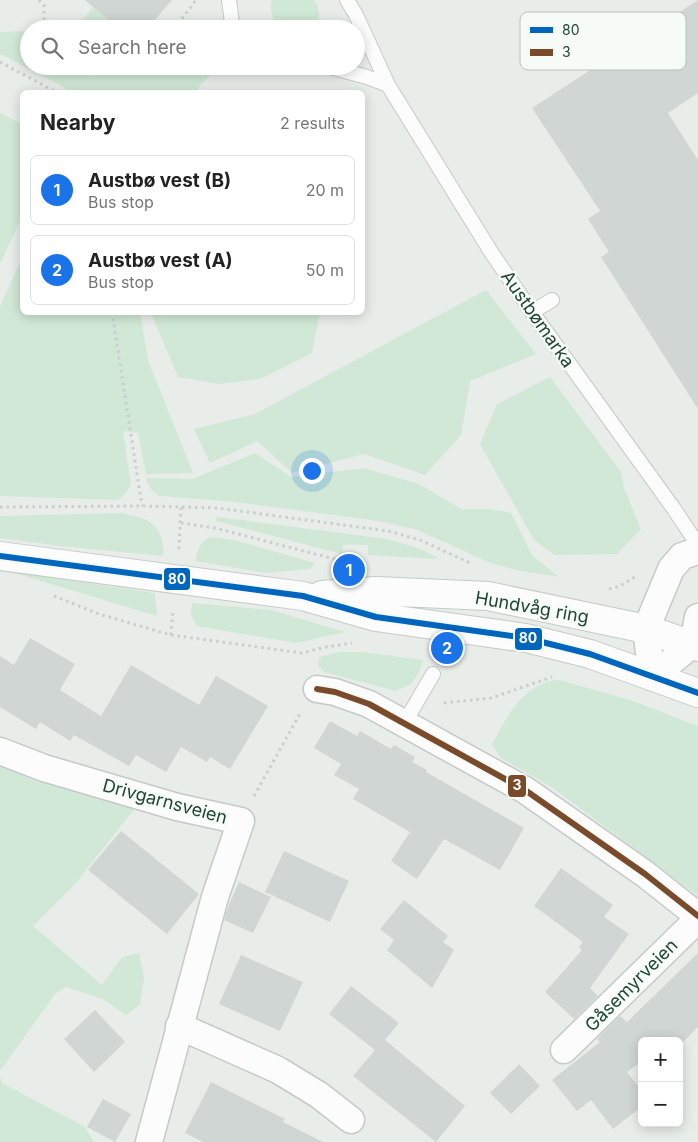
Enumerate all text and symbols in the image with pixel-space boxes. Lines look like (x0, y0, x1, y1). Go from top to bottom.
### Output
legend (520, 12, 686, 70)
search box (20, 20, 365, 75)
text: 80 (562, 21, 580, 38)
icon: search (38, 34, 66, 62)
text: Search here (78, 36, 187, 59)
text: 3 (562, 43, 571, 60)
text: Nearby (40, 110, 115, 135)
text: 2 results (280, 113, 345, 133)
text: Austbø vest (B) (88, 169, 231, 192)
text: 1 (54, 180, 60, 200)
text: 20 m (306, 180, 344, 200)
text: Bus stop (88, 192, 154, 212)
text: Austbø vest (A) (88, 249, 233, 272)
text: 2 (52, 260, 62, 280)
text: 50 m (306, 260, 344, 280)
street label: Austbømarka (497, 267, 579, 371)
text: Bus stop (88, 272, 154, 292)
your location (299, 458, 325, 484)
pin: 1 (333, 551, 365, 589)
line badge: 80 (163, 567, 191, 591)
text: 80 (168, 570, 186, 587)
street label: Hundvåg ring (474, 587, 590, 627)
line badge: 80 (514, 627, 543, 651)
pin: 2 (431, 629, 463, 667)
text: 80 (519, 629, 537, 646)
street label: Drivgarnsveien (100, 774, 230, 828)
line badge: 3 (507, 774, 527, 798)
text: 3 (512, 776, 522, 793)
street label: Gåsemyrveien (580, 934, 682, 1036)
map controls (638, 1037, 683, 1127)
button: + (638, 1037, 683, 1082)
button: − (638, 1082, 683, 1127)

